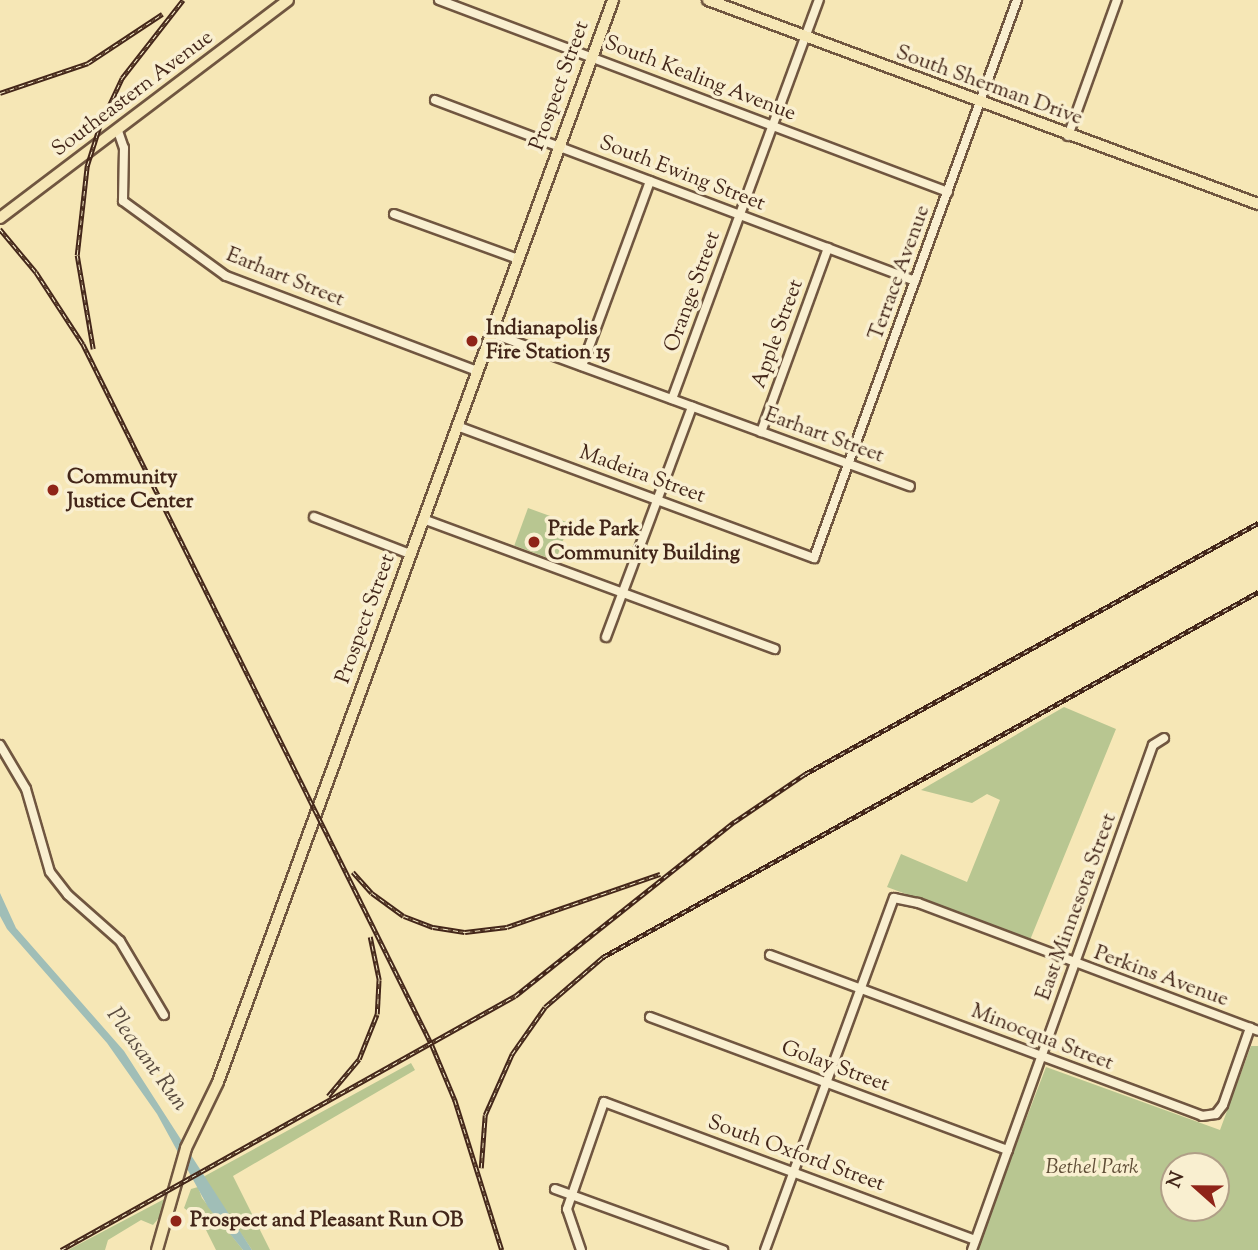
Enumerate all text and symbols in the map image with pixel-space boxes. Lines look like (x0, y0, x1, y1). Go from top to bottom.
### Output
street label: Prospect Street (525, 18, 595, 154)
street label: Southeastern Avenue (48, 25, 218, 163)
street label: South Kealing Avenue (601, 31, 799, 127)
street label: South Sherman Drive (892, 40, 1086, 132)
street label: South Ewing Street (596, 131, 768, 217)
street label: Terrace Avenue (864, 202, 936, 344)
street label: Orange Street (660, 228, 726, 356)
street label: Earhart Street (222, 243, 348, 313)
street label: Apple Street (747, 276, 809, 392)
place label: Indianapolis Fire Station 15 (486, 316, 610, 366)
marker: Indianapolis Fire Station 15 (464, 333, 480, 349)
street label: Earhart Street (761, 403, 887, 469)
street label: Madeira Street (576, 441, 708, 509)
place label: Community Justice Center (67, 465, 193, 515)
marker: Community Justice Center (45, 482, 61, 498)
place label: Pride Park Community Building (548, 517, 740, 567)
marker: Pride Park Community Building (526, 534, 542, 550)
street label: Prospect Street (331, 551, 401, 687)
street label: East Minnesota Street (1031, 810, 1123, 1004)
street label: Perkins Avenue (1090, 941, 1232, 1013)
street label: Minocqua Street (967, 999, 1117, 1077)
water label: Pleasant Run (99, 1003, 193, 1117)
street label: Golay Street (778, 1036, 892, 1098)
street label: South Oxford Street (704, 1110, 888, 1198)
north arrow (1160, 1152, 1230, 1222)
park label: Bethel Park (1045, 1155, 1139, 1181)
text: N (1161, 1168, 1192, 1192)
place label: Prospect and Pleasant Run OB (190, 1208, 463, 1234)
marker: Prospect and Pleasant Run OB (168, 1213, 184, 1229)

